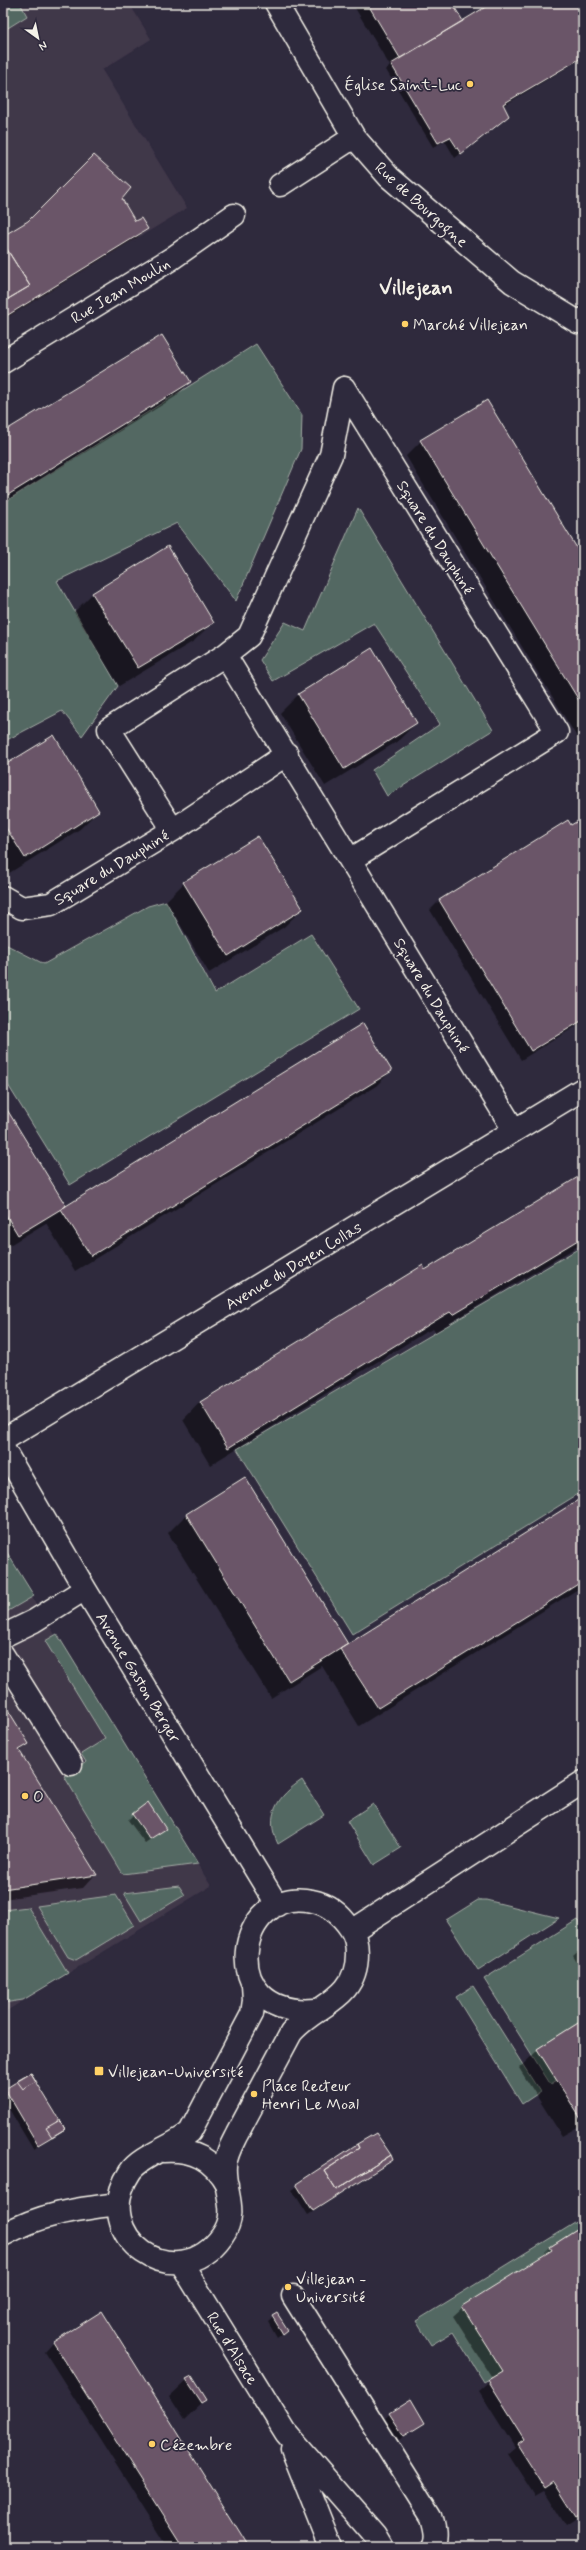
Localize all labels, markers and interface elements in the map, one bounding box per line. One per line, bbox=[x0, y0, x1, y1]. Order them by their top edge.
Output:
north arrow bbox=[18, 18, 58, 58]
text: N bbox=[36, 38, 50, 53]
place label: Église Saint-Luc bbox=[345, 75, 462, 96]
marker: Église Saint-Luc bbox=[465, 79, 475, 89]
street label: Rue de Bourgogne bbox=[369, 158, 472, 253]
street label: Rue Jean Moulin bbox=[67, 253, 174, 329]
district label: Villejean bbox=[379, 275, 453, 302]
place label: Marché Villejean bbox=[413, 315, 528, 336]
marker: Marché Villejean bbox=[400, 319, 410, 329]
street label: Square du Dauphiné bbox=[391, 477, 478, 599]
street label: Square du Dauphiné bbox=[50, 826, 173, 911]
street label: Square du Dauphiné bbox=[388, 934, 473, 1057]
street label: Avenue du Doyen Collas bbox=[222, 1217, 366, 1315]
street label: Avenue Gaston Berger bbox=[90, 1609, 185, 1747]
place label: O bbox=[33, 1787, 44, 1808]
marker: O bbox=[20, 1791, 30, 1801]
place label: Villejean-Université bbox=[108, 2062, 243, 2083]
marker: Villejean-Université bbox=[93, 2065, 105, 2077]
place label: Place Recteur Henri Le Moal bbox=[262, 2076, 359, 2115]
marker: Place Recteur Henri Le Moal bbox=[249, 2089, 259, 2099]
place label: Villejean - Université bbox=[296, 2269, 366, 2308]
marker: Villejean - Université bbox=[283, 2282, 293, 2292]
street label: Rue d'Alsace bbox=[201, 2308, 263, 2390]
place label: Cézembre bbox=[160, 2435, 232, 2456]
marker: Cézembre bbox=[147, 2439, 157, 2449]

